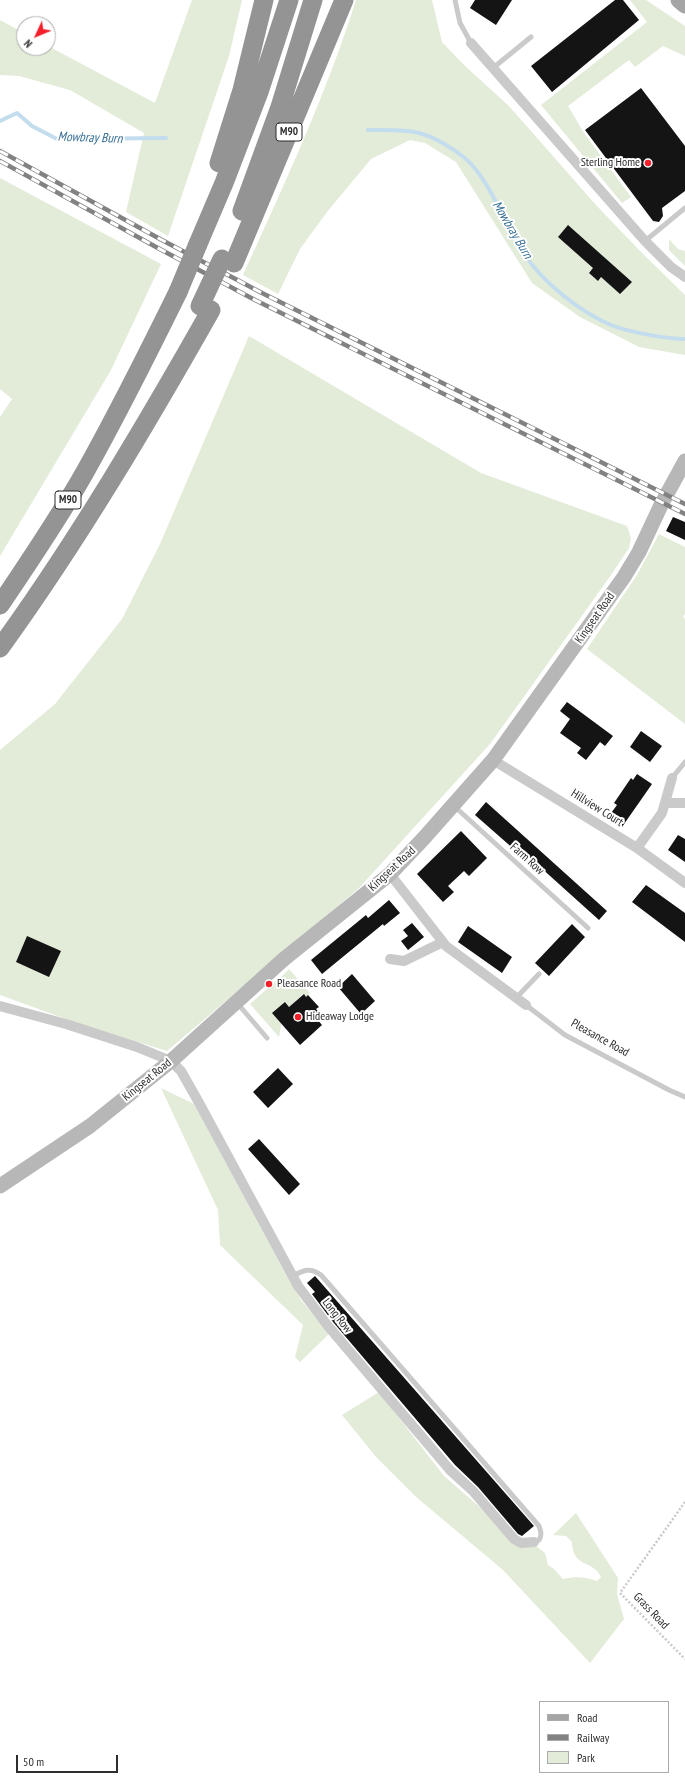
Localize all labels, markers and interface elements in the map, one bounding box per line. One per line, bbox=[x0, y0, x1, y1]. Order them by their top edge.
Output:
north arrow bbox=[16, 16, 56, 56]
text: N bbox=[21, 37, 35, 51]
road number: M90 bbox=[276, 123, 302, 141]
water label: Mowbray Burn bbox=[57, 129, 123, 147]
place label: Sterling Home bbox=[581, 156, 640, 170]
marker: Sterling Home bbox=[643, 158, 653, 168]
water label: Mowbray Burn bbox=[489, 198, 535, 262]
road number: M90 bbox=[55, 491, 81, 509]
street label: Kingseat Road bbox=[572, 590, 618, 646]
street label: Hillview Court bbox=[568, 786, 626, 830]
street label: Farm Row bbox=[507, 840, 547, 878]
street label: Kingseat Road bbox=[365, 844, 419, 894]
place label: Pleasance Road bbox=[277, 977, 341, 991]
marker: Pleasance Road bbox=[264, 979, 274, 989]
place label: Hideaway Lodge bbox=[306, 1010, 374, 1024]
marker: Hideaway Lodge bbox=[293, 1012, 303, 1022]
street label: Pleasance Road bbox=[568, 1016, 632, 1060]
street label: Kingseat Road bbox=[120, 1056, 174, 1104]
street label: Long Row bbox=[319, 1296, 355, 1336]
street label: Grass Road bbox=[630, 1590, 672, 1632]
legend bbox=[539, 1701, 669, 1773]
text: Road bbox=[577, 1710, 597, 1725]
text: Railway bbox=[577, 1730, 609, 1745]
scale bar bbox=[18, 1747, 120, 1773]
text: Park bbox=[577, 1750, 595, 1765]
text: 50 m bbox=[23, 1754, 44, 1769]

